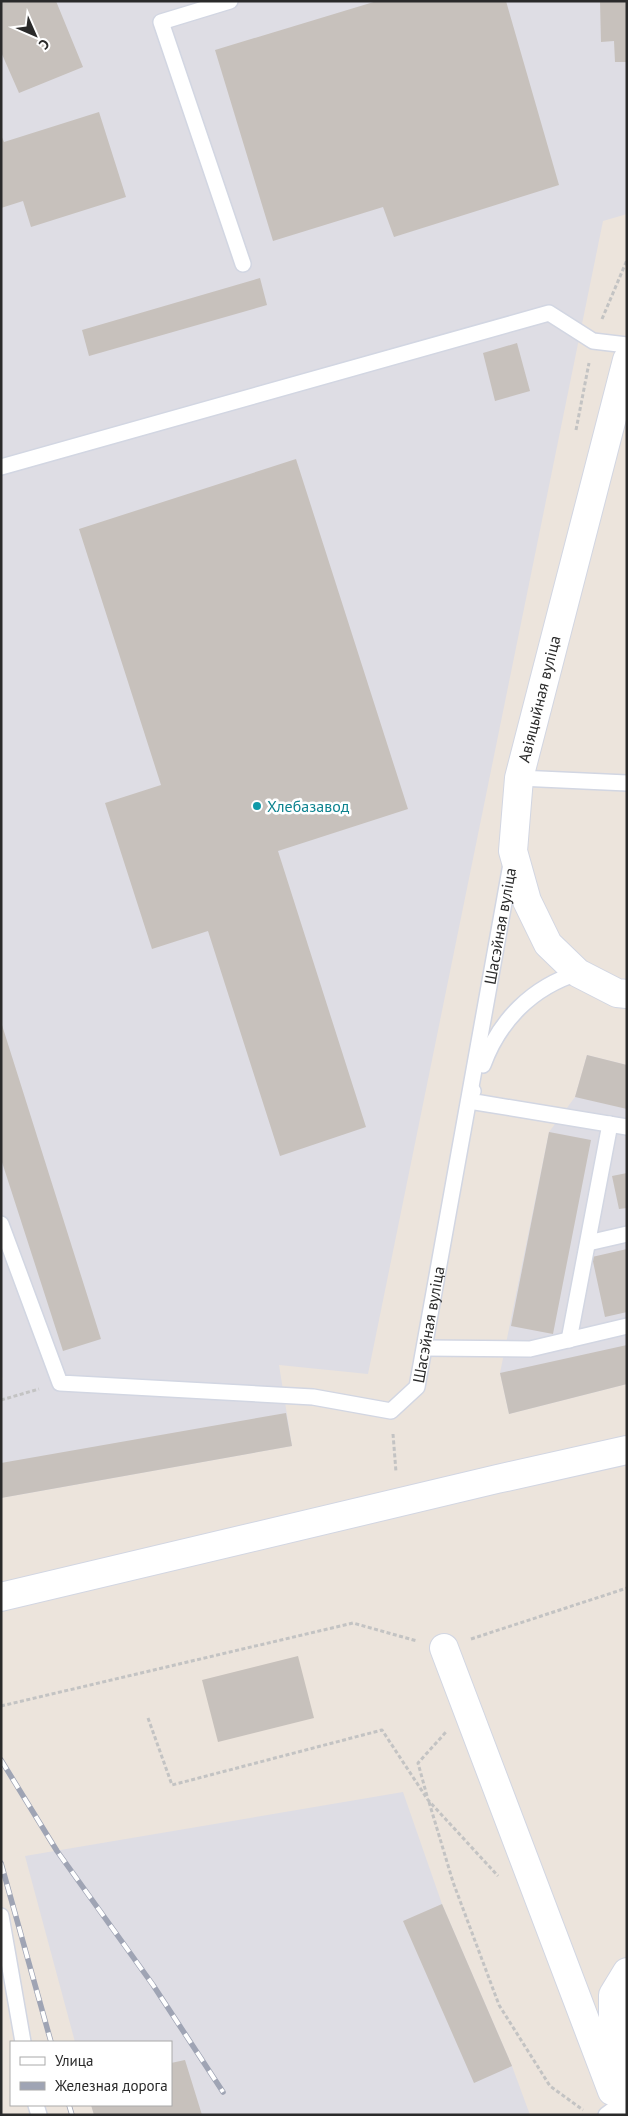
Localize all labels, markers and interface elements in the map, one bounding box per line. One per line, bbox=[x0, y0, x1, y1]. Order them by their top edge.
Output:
north arrow bbox=[10, 10, 60, 60]
text: С bbox=[35, 35, 53, 53]
street label: Авіяцыйная вуліца bbox=[514, 634, 564, 764]
place label: Хлебазавод bbox=[267, 796, 350, 816]
marker: Хлебазавод bbox=[251, 800, 263, 812]
street label: Шасэйная вуліца bbox=[480, 866, 520, 986]
street label: Шасэйная вуліца bbox=[408, 1265, 449, 1385]
legend bbox=[10, 2041, 172, 2106]
text: Улица bbox=[55, 2051, 93, 2070]
text: Железная дорога bbox=[54, 2076, 168, 2095]

